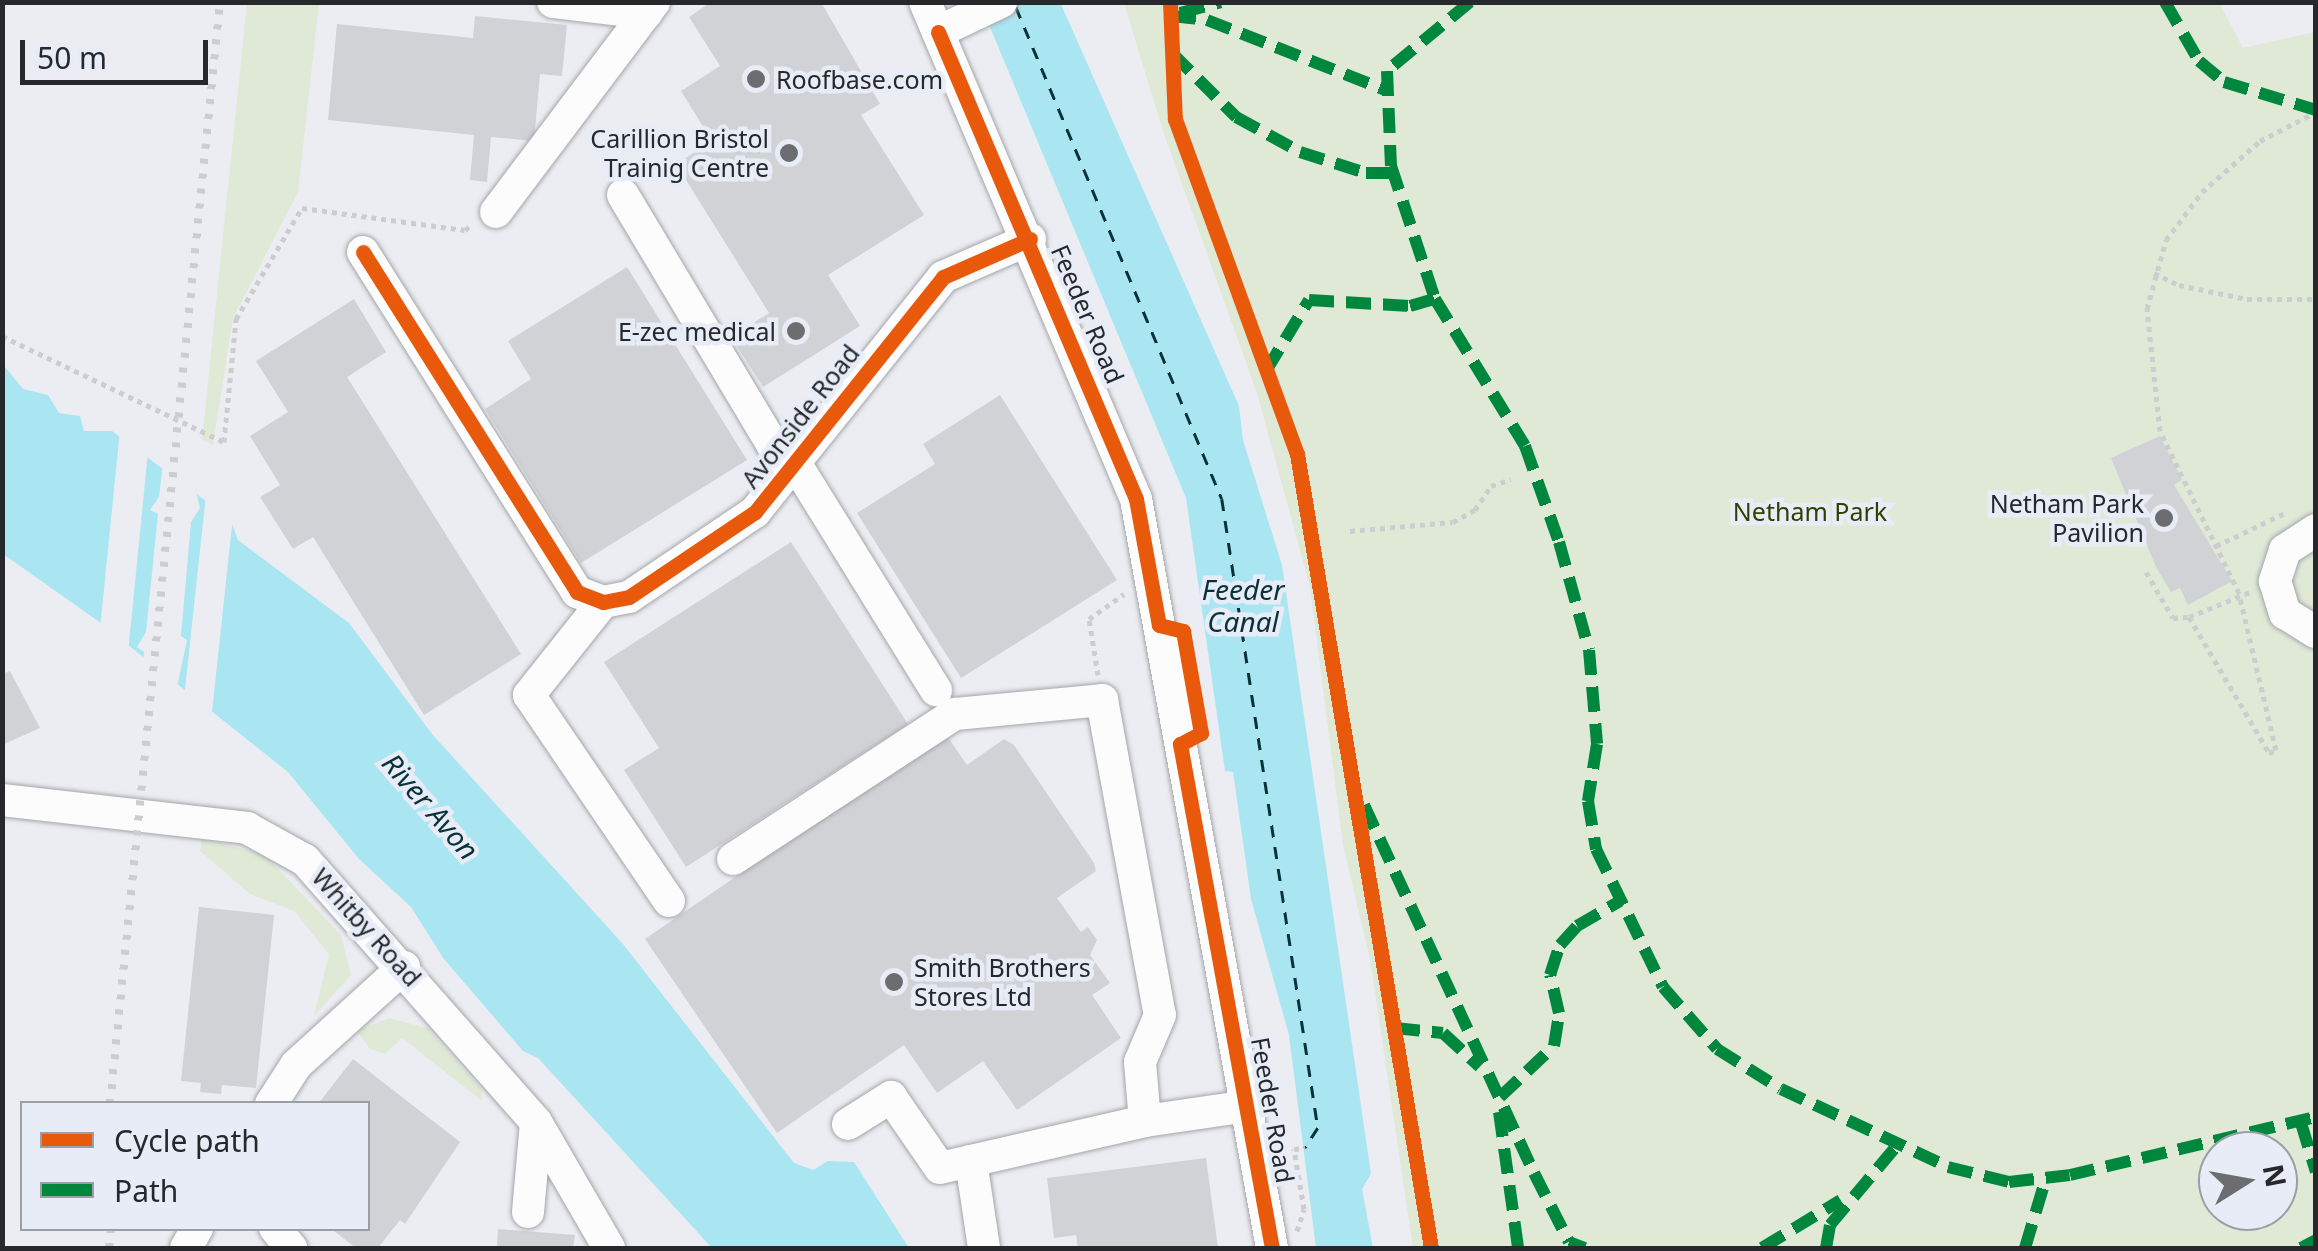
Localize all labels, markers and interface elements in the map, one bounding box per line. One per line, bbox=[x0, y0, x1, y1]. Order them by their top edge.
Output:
scale bar bbox=[25, 20, 212, 82]
text: 50 m bbox=[37, 37, 107, 78]
place label: Roofbase.com bbox=[776, 64, 943, 94]
marker: Roofbase.com bbox=[745, 68, 767, 90]
place label: Carillion Bristol Trainig Centre bbox=[590, 124, 769, 183]
marker: Carillion Bristol Trainig Centre bbox=[778, 142, 800, 164]
street label: Feeder Road bbox=[1045, 240, 1131, 388]
place label: E-zec medical bbox=[618, 316, 776, 346]
marker: E-zec medical bbox=[785, 320, 807, 342]
street label: Avonside Road bbox=[735, 338, 865, 494]
place label: Netham Park Pavilion bbox=[1990, 489, 2144, 548]
park label: Netham Park bbox=[1733, 496, 1887, 526]
marker: Netham Park Pavilion bbox=[2153, 507, 2175, 529]
water label: Feeder Canal bbox=[1202, 572, 1284, 638]
water label: River Avon bbox=[376, 746, 486, 866]
street label: Whitby Road bbox=[306, 862, 428, 992]
place label: Smith Brothers Stores Ltd bbox=[914, 953, 1091, 1012]
marker: Smith Brothers Stores Ltd bbox=[883, 971, 905, 993]
street label: Feeder Road bbox=[1245, 1035, 1301, 1185]
legend bbox=[20, 1101, 370, 1231]
text: Cycle path bbox=[114, 1120, 260, 1161]
north arrow bbox=[2198, 1131, 2298, 1231]
text: N bbox=[2255, 1161, 2296, 1190]
text: Path bbox=[114, 1170, 178, 1211]

